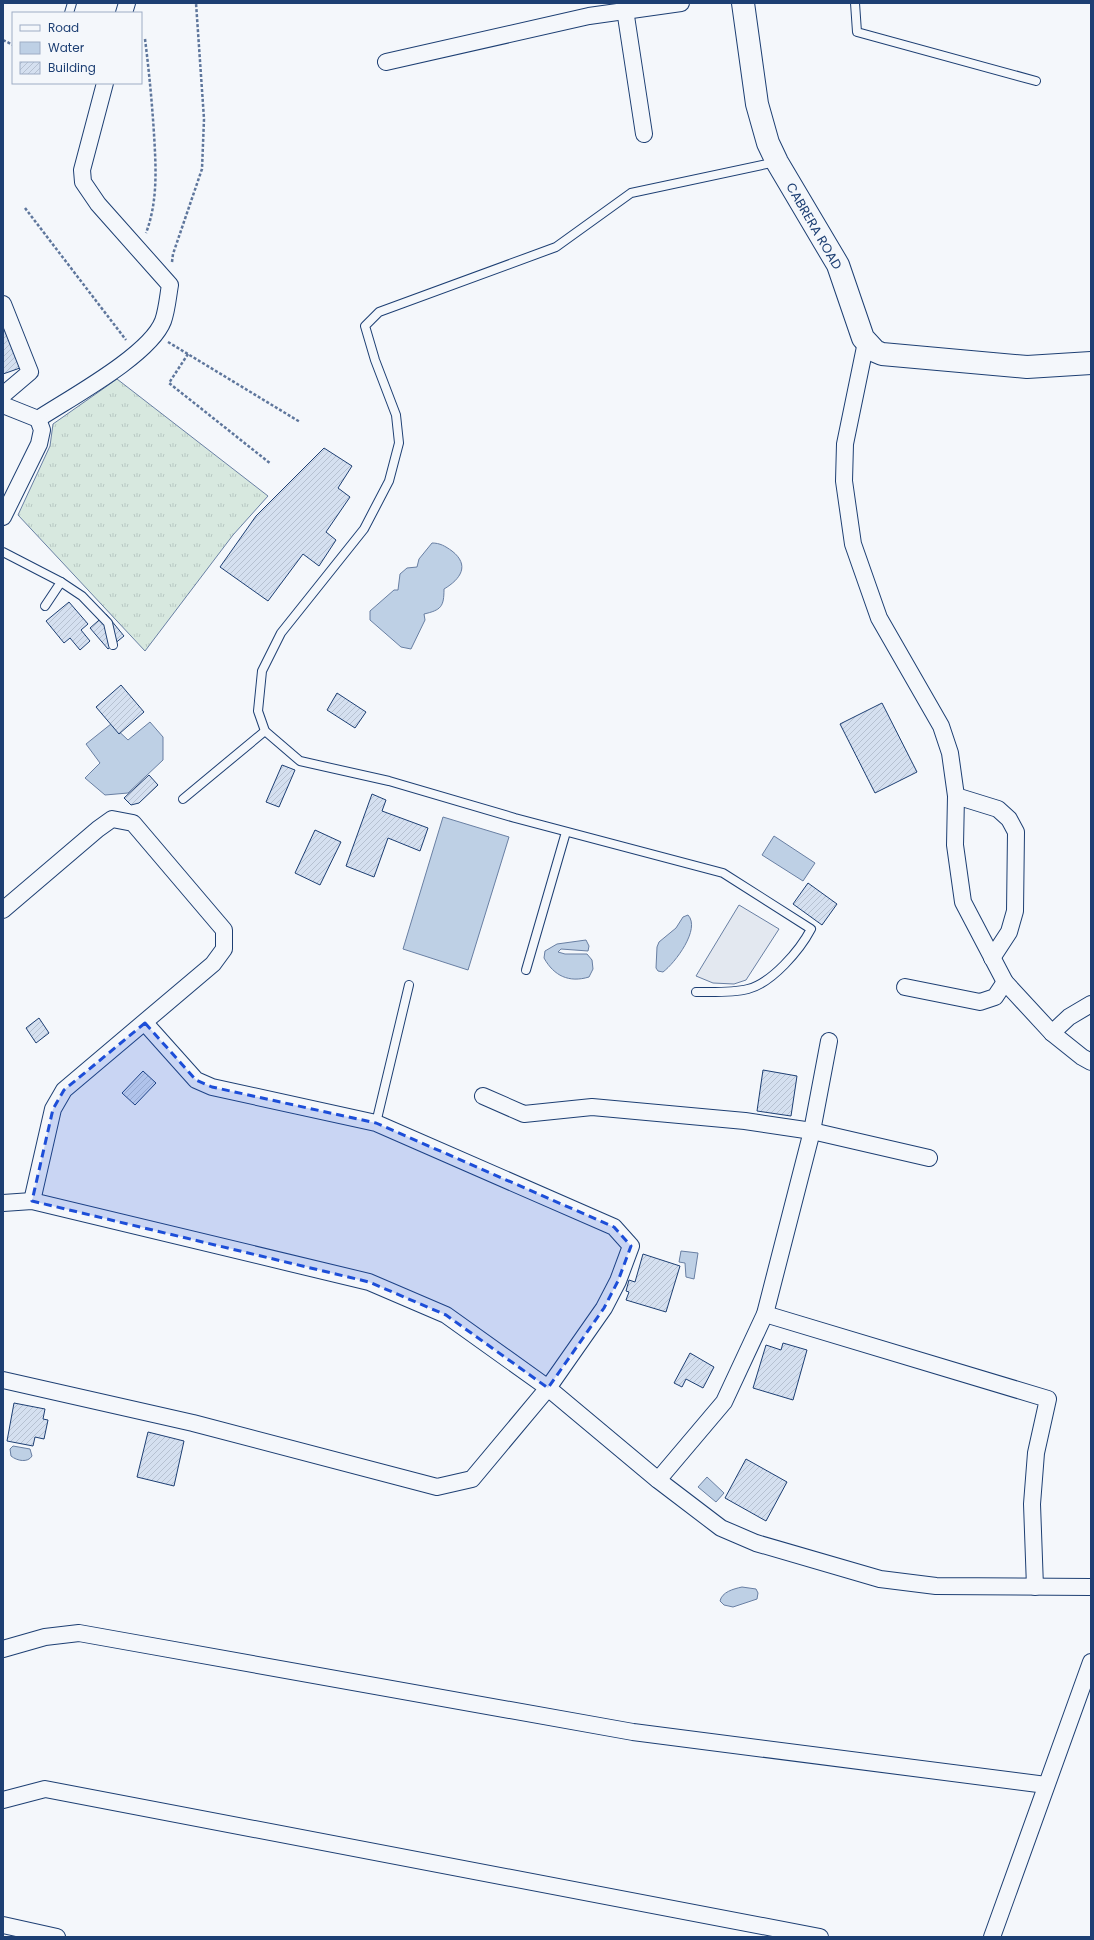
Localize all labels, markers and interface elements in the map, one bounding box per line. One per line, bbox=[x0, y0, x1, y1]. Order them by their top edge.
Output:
legend bbox=[12, 12, 142, 84]
text: Road bbox=[48, 19, 79, 36]
text: Water bbox=[48, 39, 85, 56]
text: Building bbox=[48, 59, 96, 76]
street label: CABRERA ROAD bbox=[781, 179, 847, 273]

